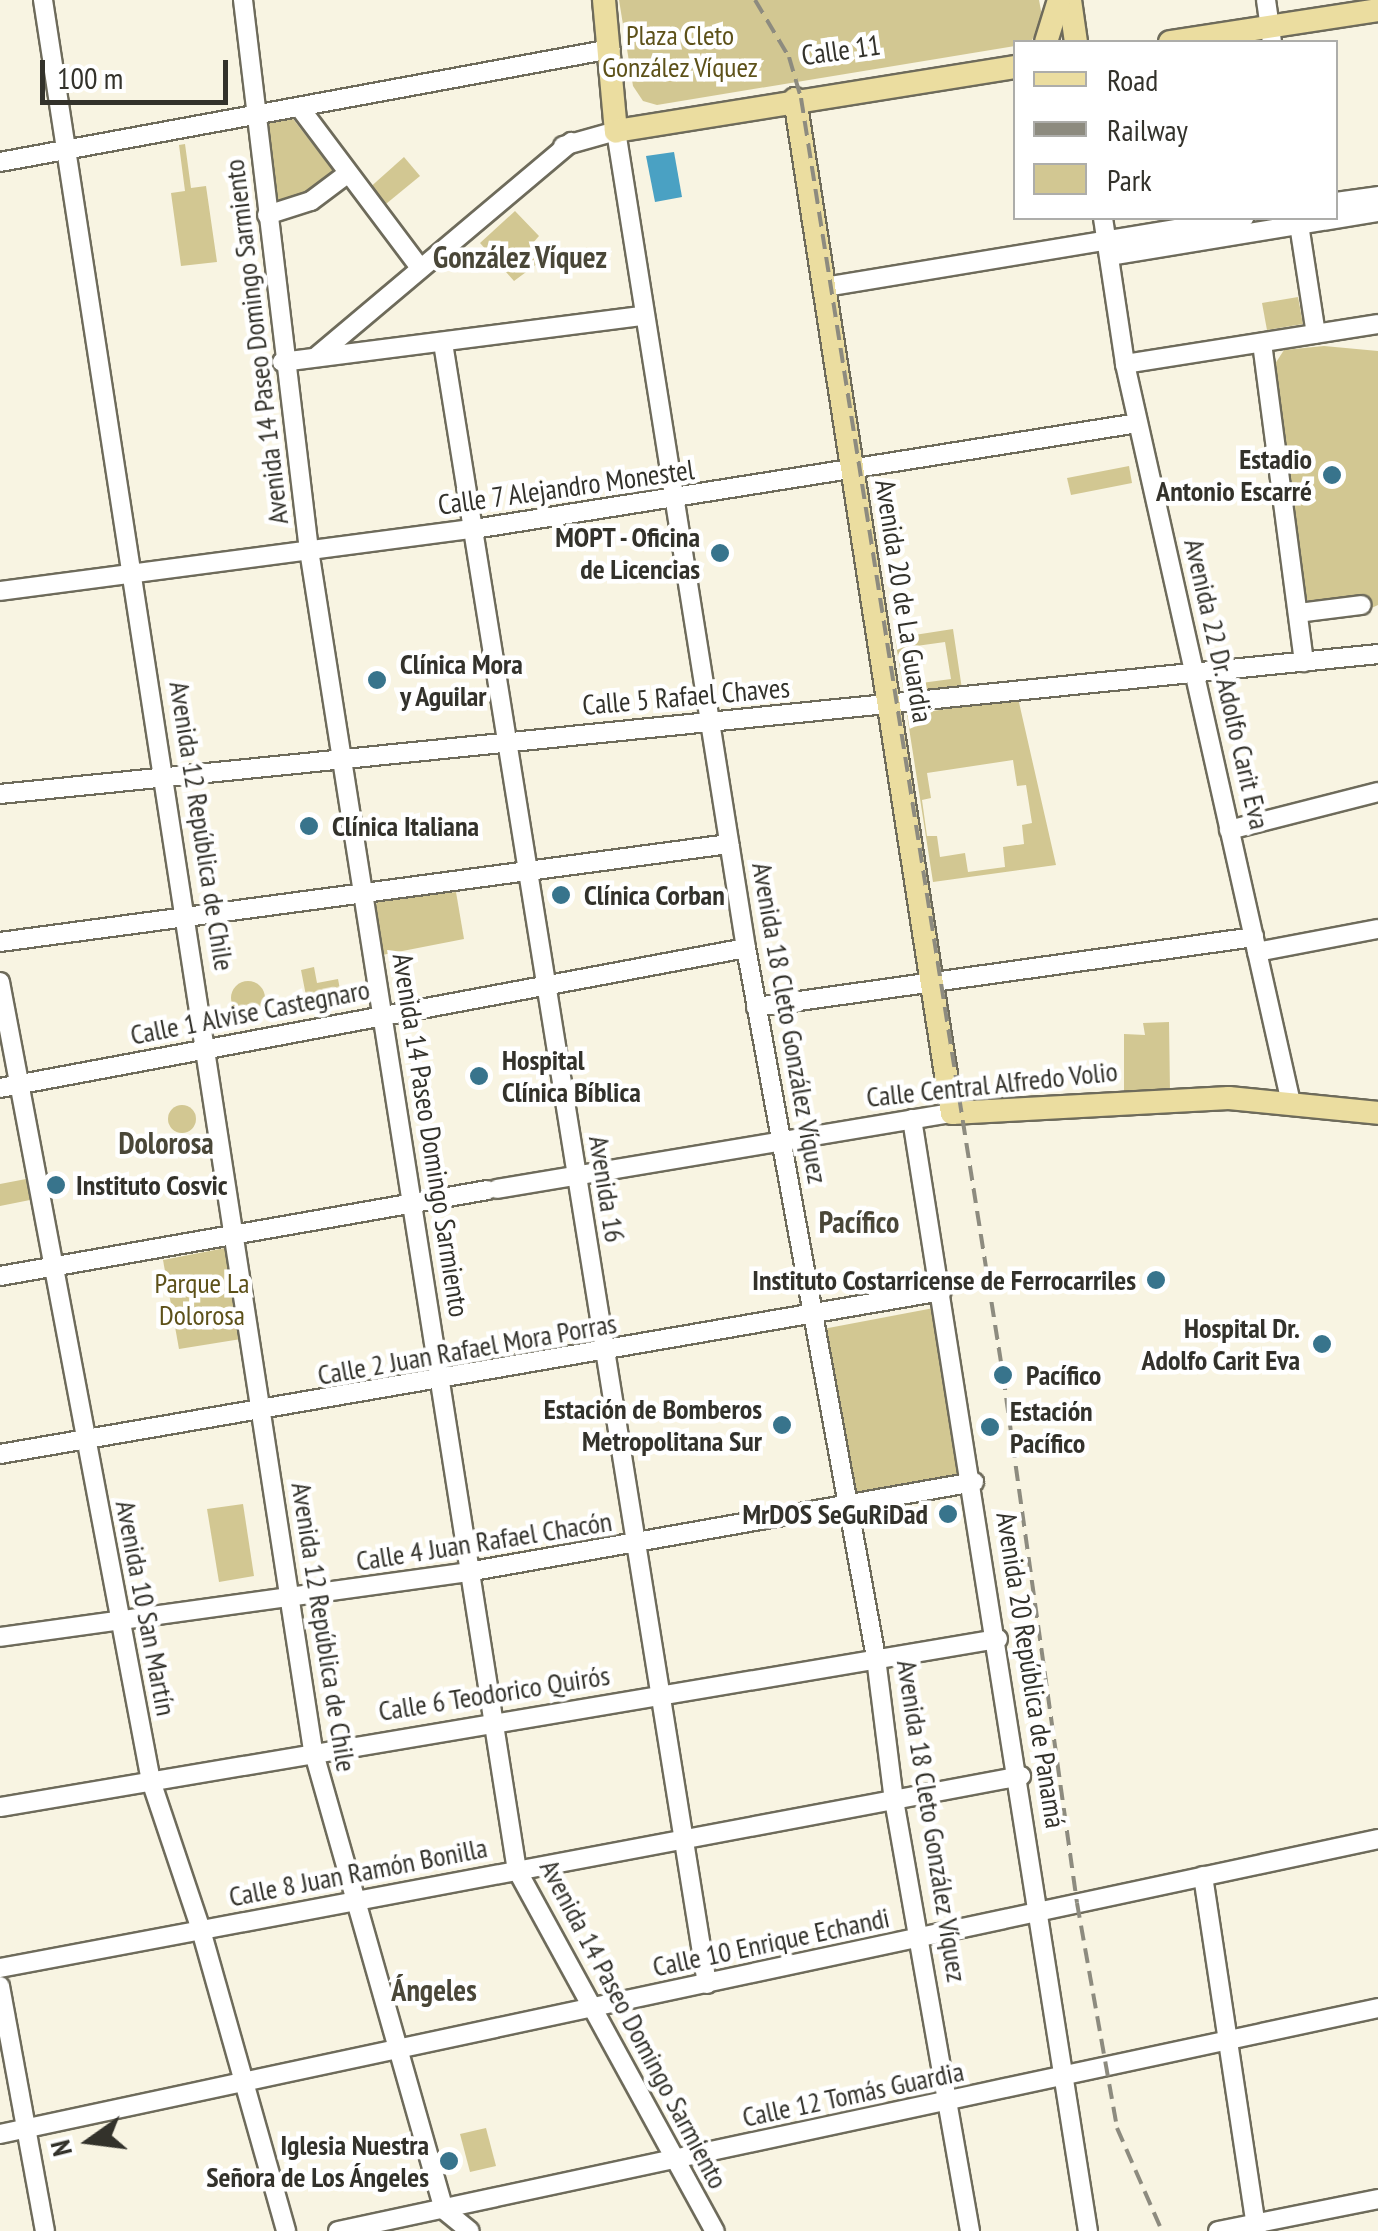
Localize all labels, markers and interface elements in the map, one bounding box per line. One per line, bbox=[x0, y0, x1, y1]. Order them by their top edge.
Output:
park label: Plaza Cleto González Víquez bbox=[601, 18, 759, 84]
street label: Calle 11 bbox=[799, 28, 883, 72]
scale bar bbox=[45, 40, 232, 102]
legend bbox=[1013, 40, 1338, 220]
text: 100 m bbox=[57, 58, 123, 97]
text: Road bbox=[1107, 60, 1158, 99]
text: Railway bbox=[1107, 110, 1188, 149]
street label: Avenida 14 Paseo Domingo Sarmiento bbox=[217, 158, 295, 526]
text: Park bbox=[1107, 160, 1152, 199]
district label: González Víquez bbox=[432, 239, 608, 275]
place label: Estadio Antonio Escarré bbox=[1156, 442, 1312, 508]
street label: Calle 7 Alejandro Monestel bbox=[435, 452, 697, 522]
marker: Estadio Antonio Escarré bbox=[1321, 464, 1343, 486]
street label: Avenida 20 de La Guardia bbox=[868, 477, 940, 725]
place label: MOPT - Oficina de Licencias bbox=[551, 520, 700, 586]
street label: Avenida 22 Dr. Adolfo Carit Eva bbox=[1177, 534, 1277, 834]
marker: MOPT - Oficina de Licencias bbox=[709, 542, 731, 564]
place label: Clínica Mora y Aguilar bbox=[400, 647, 523, 713]
marker: Clínica Mora y Aguilar bbox=[364, 667, 390, 693]
street label: Calle 5 Rafael Chaves bbox=[581, 670, 791, 722]
street label: Avenida 12 República de Chile bbox=[163, 679, 241, 973]
place label: Clínica Italiana bbox=[332, 809, 479, 843]
marker: Clínica Italiana bbox=[296, 813, 322, 839]
street label: Avenida 18 Cleto González Víquez bbox=[745, 859, 835, 1187]
place label: Clínica Corban bbox=[584, 878, 725, 912]
marker: Clínica Corban bbox=[548, 882, 574, 908]
street label: Avenida 14 Paseo Domingo Sarmiento bbox=[386, 951, 476, 1319]
street label: Calle 1 Alvise Castegnaro bbox=[127, 972, 373, 1052]
place label: Hospital Clínica Bíblica bbox=[502, 1043, 641, 1109]
street label: Calle Central Alfredo Volio bbox=[864, 1054, 1120, 1114]
marker: Hospital Clínica Bíblica bbox=[466, 1063, 492, 1089]
district label: Dolorosa bbox=[118, 1125, 214, 1161]
street label: Avenida 16 bbox=[582, 1133, 632, 1245]
place label: Instituto Cosvic bbox=[76, 1168, 228, 1202]
marker: Instituto Cosvic bbox=[45, 1174, 67, 1196]
district label: Pacífico bbox=[819, 1204, 899, 1240]
place label: Instituto Costarricense de Ferrocarriles bbox=[752, 1263, 1136, 1297]
park label: Parque La Dolorosa bbox=[155, 1266, 249, 1332]
marker: Instituto Costarricense de Ferrocarriles bbox=[1145, 1269, 1167, 1291]
street label: Calle 2 Juan Rafael Mora Porras bbox=[315, 1306, 619, 1392]
place label: Hospital Dr. Adolfo Carit Eva bbox=[1141, 1311, 1300, 1377]
marker: Hospital Dr. Adolfo Carit Eva bbox=[1309, 1331, 1335, 1357]
place label: Pacífico bbox=[1026, 1358, 1101, 1392]
marker: Pacífico bbox=[990, 1362, 1016, 1388]
place label: Estación de Bomberos Metropolitana Sur bbox=[544, 1392, 762, 1458]
place label: Estación Pacífico bbox=[1010, 1394, 1093, 1460]
marker: Estación de Bomberos Metropolitana Sur bbox=[771, 1414, 793, 1436]
marker: Estación Pacífico bbox=[979, 1416, 1001, 1438]
street label: Avenida 12 República de Chile bbox=[285, 1480, 363, 1774]
place label: MrDOS SeGuRiDad bbox=[743, 1497, 928, 1531]
street label: Avenida 10 San Martín bbox=[109, 1498, 183, 1718]
marker: MrDOS SeGuRiDad bbox=[937, 1503, 959, 1525]
street label: Calle 4 Juan Rafael Chacón bbox=[354, 1504, 614, 1578]
street label: Avenida 20 República de Panamá bbox=[989, 1510, 1073, 1830]
street label: Avenida 18 Cleto González Víquez bbox=[890, 1657, 974, 1985]
street label: Calle 6 Teodorico Quirós bbox=[376, 1658, 612, 1728]
street label: Calle 8 Juan Ramón Bonilla bbox=[226, 1830, 490, 1914]
street label: Avenida 14 Paseo Domingo Sarmiento bbox=[533, 1854, 735, 2194]
street label: Calle 10 Enrique Echandi bbox=[650, 1900, 892, 1984]
district label: Ángeles bbox=[391, 1972, 477, 2008]
street label: Calle 12 Tomás Guardia bbox=[739, 2054, 967, 2134]
north arrow bbox=[40, 2091, 140, 2191]
place label: Iglesia Nuestra Señora de Los Ángeles bbox=[205, 2128, 429, 2194]
text: N bbox=[41, 2137, 80, 2160]
marker: Iglesia Nuestra Señora de Los Ángeles bbox=[438, 2150, 460, 2172]

